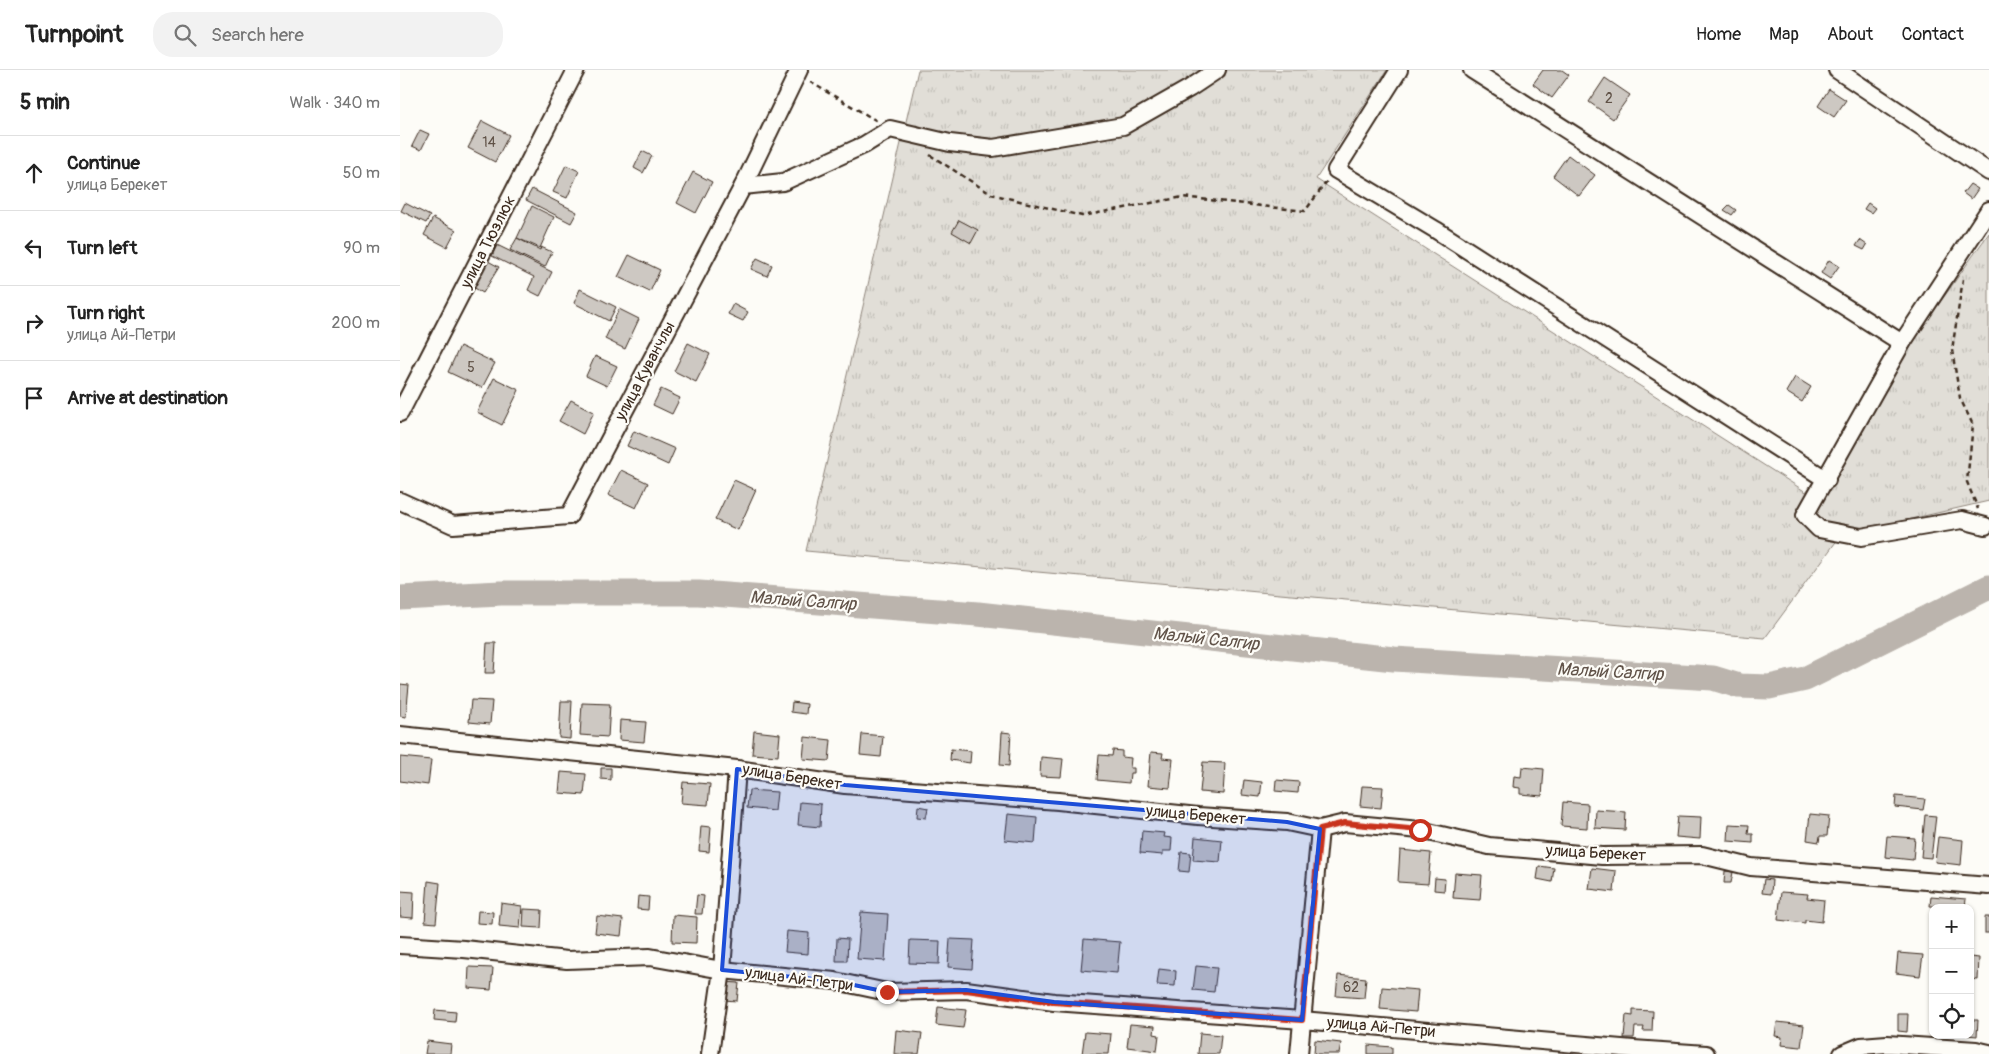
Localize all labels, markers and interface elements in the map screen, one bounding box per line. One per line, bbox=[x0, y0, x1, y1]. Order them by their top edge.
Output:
search box bbox=[153, 12, 503, 57]
text: Turnpoint bbox=[25, 20, 123, 49]
icon: search bbox=[171, 21, 199, 49]
text: Search here bbox=[211, 23, 304, 47]
text: Home bbox=[1696, 23, 1741, 46]
text: Map bbox=[1769, 23, 1799, 46]
text: About bbox=[1827, 23, 1873, 46]
text: Contact bbox=[1901, 23, 1964, 46]
text: 5 min bbox=[20, 89, 70, 116]
house number: 2 bbox=[1605, 90, 1613, 107]
text: Walk · 340 m bbox=[289, 93, 380, 113]
house number: 14 bbox=[482, 134, 496, 151]
text: Continue bbox=[67, 151, 140, 175]
icon: ahead bbox=[20, 159, 48, 187]
text: 50 m bbox=[343, 163, 380, 183]
text: улица Берекет bbox=[67, 175, 167, 195]
street label: улица Тюзлюк bbox=[456, 192, 520, 293]
icon: left bbox=[20, 234, 48, 262]
text: Turn left bbox=[67, 236, 137, 260]
text: 90 m bbox=[343, 238, 380, 258]
text: Turn right bbox=[67, 301, 145, 325]
icon: right bbox=[20, 309, 48, 337]
text: 200 m bbox=[332, 313, 380, 333]
street label: улица Куванчлы bbox=[610, 318, 680, 425]
text: улица Ай-Петри bbox=[67, 325, 175, 345]
house number: 5 bbox=[467, 359, 475, 376]
icon: arrive bbox=[20, 384, 48, 412]
text: Arrive at destination bbox=[67, 386, 228, 410]
water label: Малый Салгир bbox=[749, 586, 858, 616]
water label: Малый Салгир bbox=[1152, 622, 1262, 656]
water label: Малый Салгир bbox=[1556, 658, 1665, 686]
street label: улица Берекет bbox=[740, 759, 843, 795]
street label: улица Берекет bbox=[1144, 801, 1247, 829]
route start bbox=[1409, 819, 1432, 842]
street label: улица Берекет bbox=[1544, 840, 1647, 866]
map controls bbox=[1929, 904, 1974, 1039]
button: + bbox=[1929, 904, 1974, 949]
button: − bbox=[1929, 949, 1974, 994]
street label: улица Ай-Петри bbox=[743, 962, 854, 996]
house number: 62 bbox=[1343, 979, 1359, 996]
route end bbox=[876, 981, 899, 1004]
button: locate bbox=[1929, 994, 1974, 1039]
street label: улица Ай-Петри bbox=[1325, 1012, 1436, 1042]

